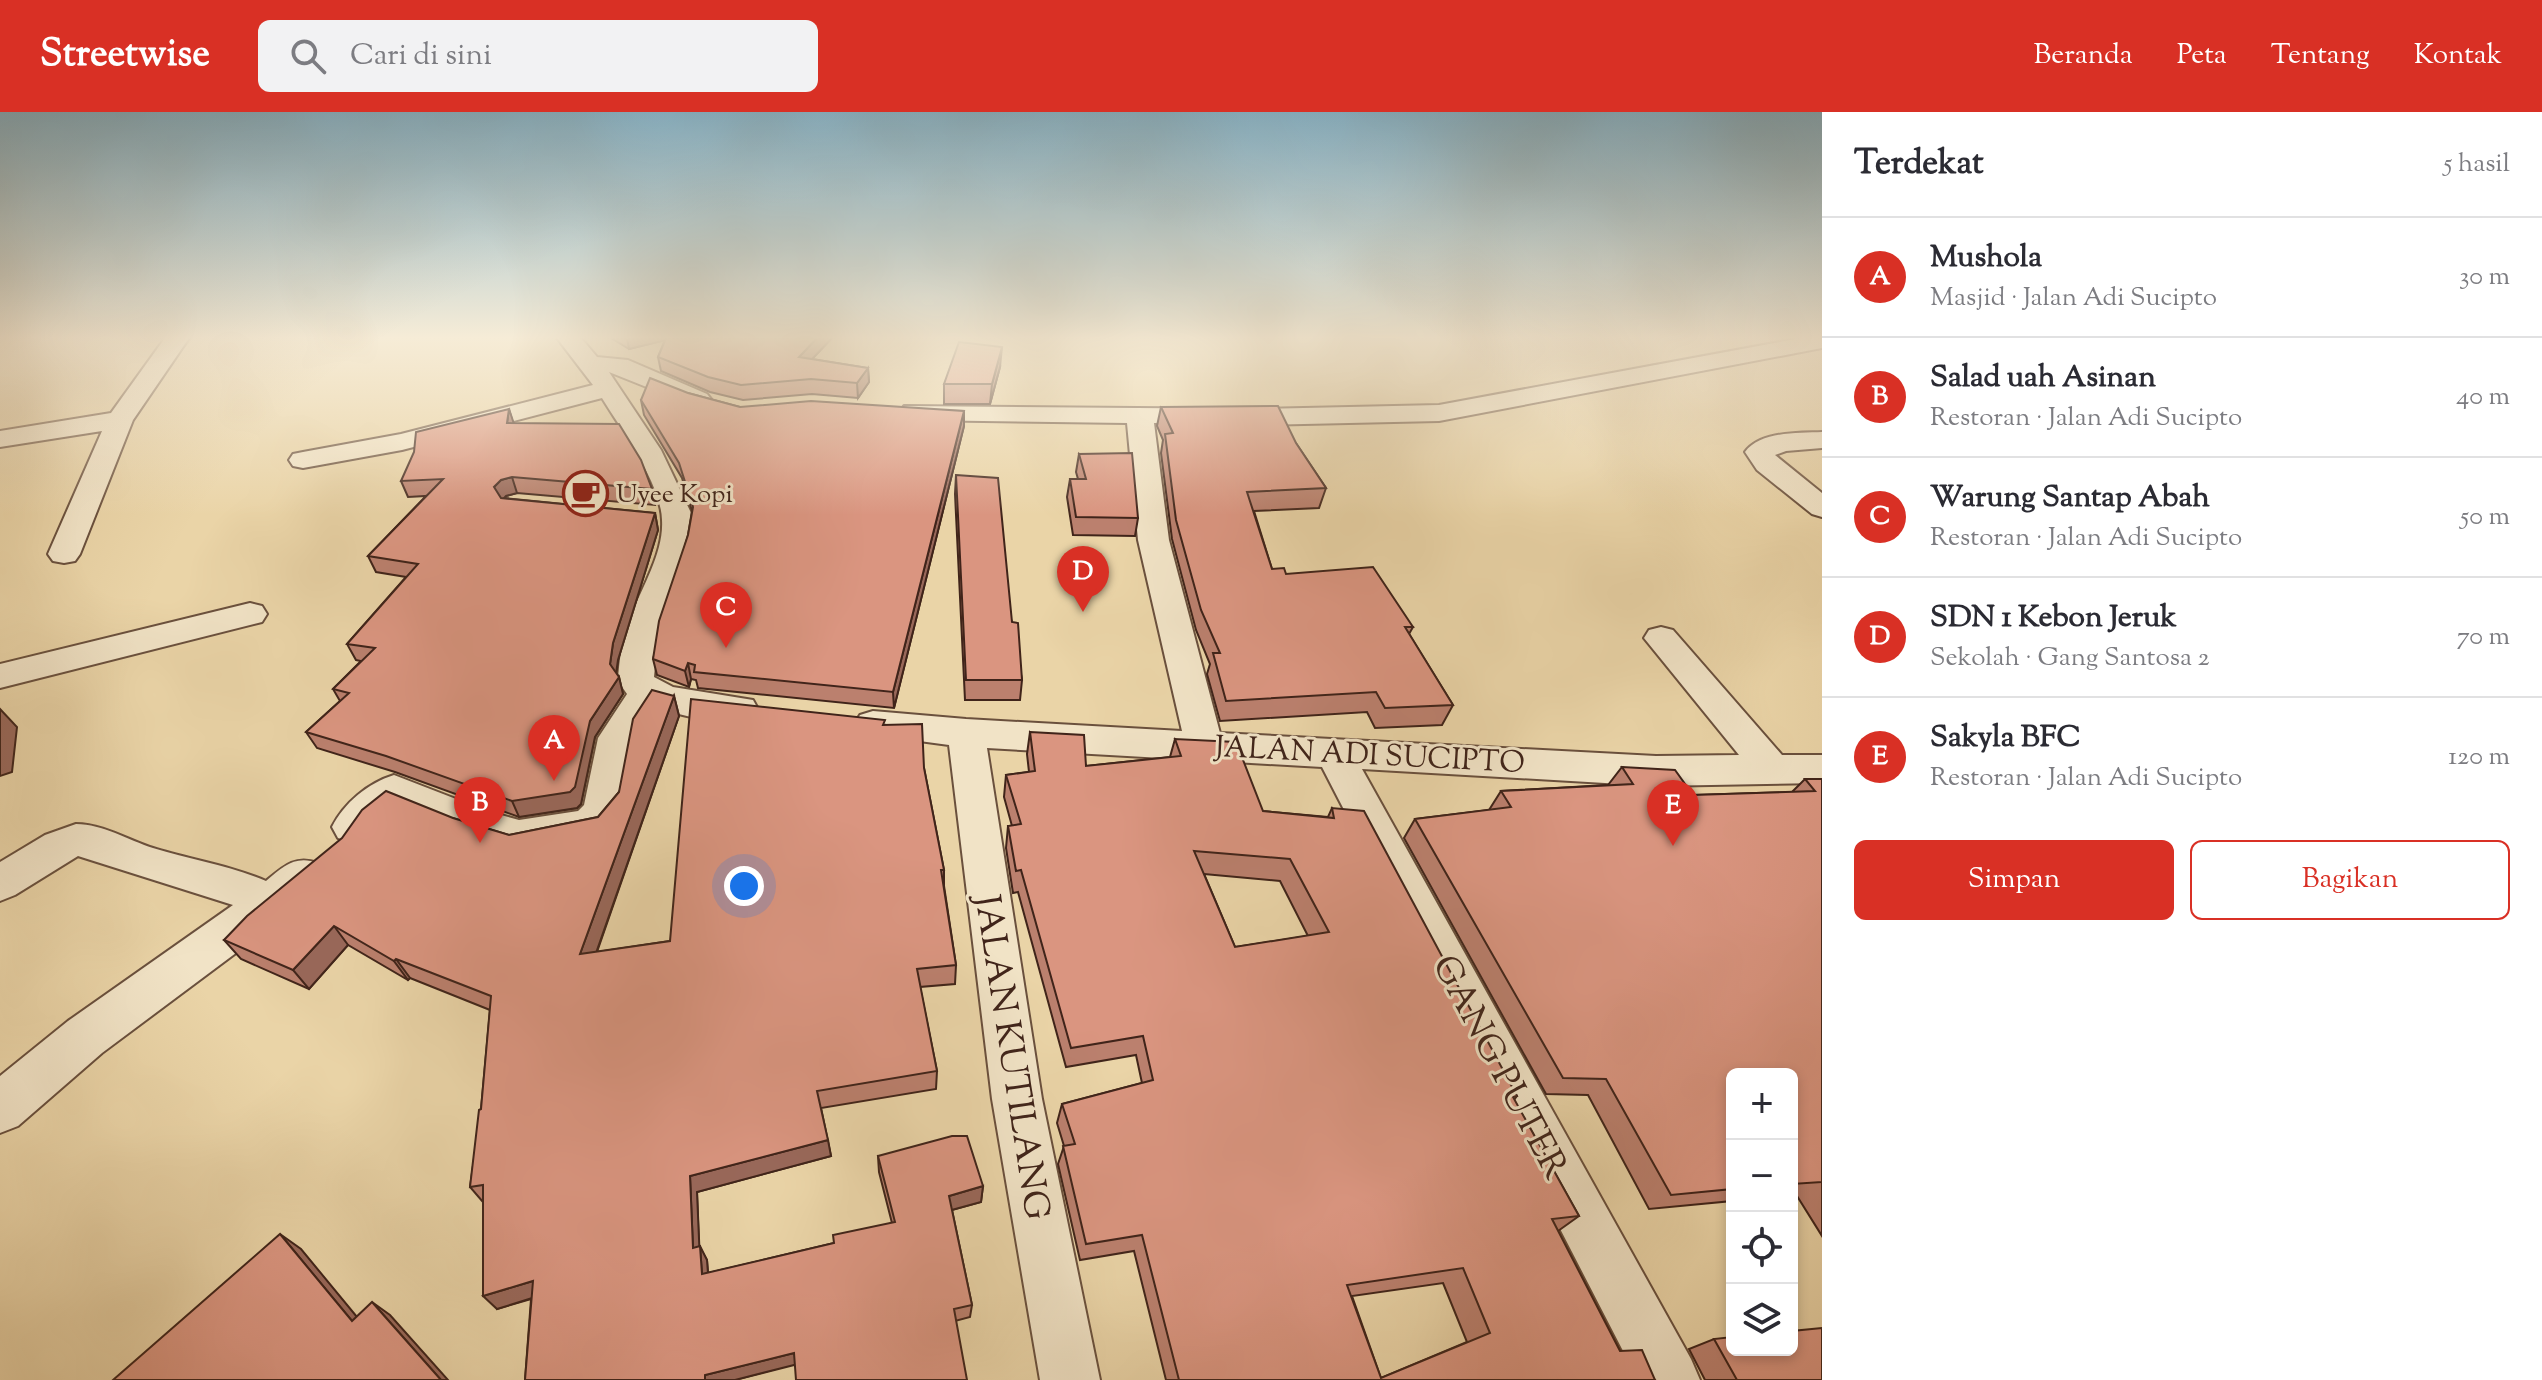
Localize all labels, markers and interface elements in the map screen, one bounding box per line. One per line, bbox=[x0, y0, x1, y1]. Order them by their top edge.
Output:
search box bbox=[258, 20, 818, 92]
text: Streetwise bbox=[40, 29, 210, 83]
icon: search bbox=[286, 34, 330, 78]
text: Cari di sini bbox=[350, 35, 492, 78]
text: Beranda bbox=[2034, 36, 2133, 76]
text: Peta bbox=[2177, 36, 2227, 76]
text: Tentang bbox=[2271, 36, 2370, 76]
text: Kontak bbox=[2414, 36, 2502, 76]
text: Terdekat bbox=[1854, 140, 1984, 189]
text: 5 hasil bbox=[2443, 146, 2510, 183]
text: Mushola bbox=[1930, 237, 2042, 280]
text: A bbox=[1869, 259, 1891, 296]
text: 30 m bbox=[2459, 259, 2510, 296]
text: Masjid · Jalan Adi Sucipto bbox=[1930, 280, 2217, 317]
text: Salad uah Asinan bbox=[1930, 357, 2156, 400]
text: B bbox=[1872, 379, 1888, 416]
text: 40 m bbox=[2456, 379, 2510, 416]
text: Restoran · Jalan Adi Sucipto bbox=[1930, 400, 2242, 437]
cafe icon: Uyee Kopi bbox=[561, 469, 609, 517]
place label: Uyee Kopi bbox=[616, 477, 733, 514]
text: Warung Santap Abah bbox=[1930, 477, 2210, 520]
text: C bbox=[1870, 499, 1890, 536]
text: 50 m bbox=[2460, 499, 2510, 536]
text: Restoran · Jalan Adi Sucipto bbox=[1930, 520, 2242, 557]
pin: D bbox=[1057, 546, 1109, 612]
pin: C bbox=[700, 582, 752, 648]
text: SDN 1 Kebon Jeruk bbox=[1930, 597, 2177, 640]
text: D bbox=[1870, 619, 1890, 656]
text: 70 m bbox=[2457, 619, 2510, 656]
text: Sekolah · Gang Santosa 2 bbox=[1930, 640, 2210, 677]
pin: A bbox=[528, 715, 580, 781]
text: Sakyla BFC bbox=[1930, 717, 2081, 760]
street label: JALAN ADI SUCIPTO bbox=[1212, 727, 1526, 786]
text: E bbox=[1872, 739, 1888, 776]
text: 120 m bbox=[2448, 739, 2510, 776]
text: Restoran · Jalan Adi Sucipto bbox=[1930, 760, 2242, 797]
pin: B bbox=[454, 777, 506, 843]
pin: E bbox=[1647, 780, 1699, 846]
button: Simpan bbox=[1854, 840, 2174, 920]
button: Bagikan bbox=[2190, 840, 2510, 920]
your location bbox=[724, 866, 764, 906]
street label: JALAN KUTILANG bbox=[958, 890, 1061, 1224]
street label: GANG PUTER bbox=[1418, 947, 1579, 1189]
map controls bbox=[1726, 1068, 1798, 1356]
button: + bbox=[1726, 1068, 1798, 1140]
button: − bbox=[1726, 1140, 1798, 1212]
button: locate bbox=[1726, 1212, 1798, 1284]
button: layers bbox=[1726, 1284, 1798, 1356]

